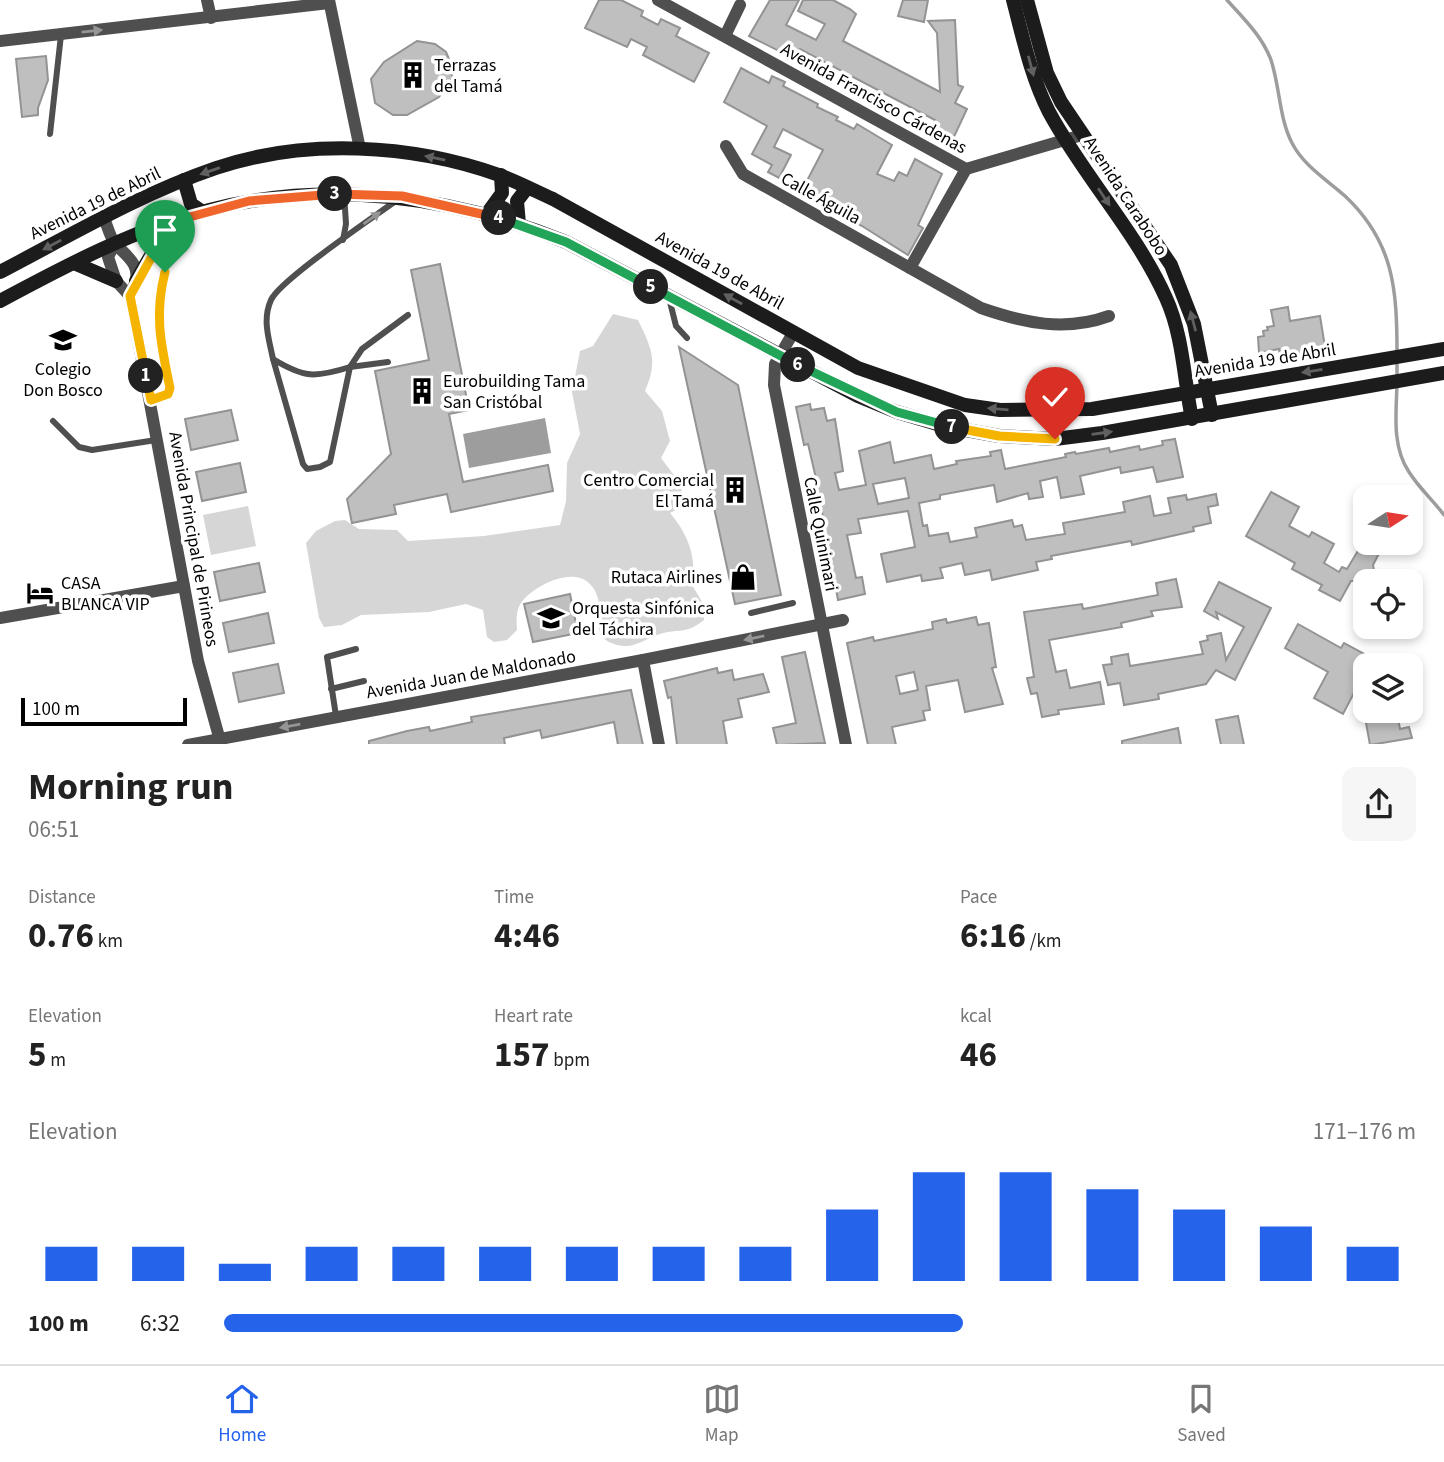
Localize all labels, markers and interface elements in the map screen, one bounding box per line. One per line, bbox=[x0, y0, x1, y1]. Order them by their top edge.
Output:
one-way arrow bbox=[81, 26, 103, 37]
street label: Avenida Francisco Cárdenas bbox=[776, 37, 971, 160]
place label: Terrazas del Tamá bbox=[434, 53, 503, 99]
one-way arrow bbox=[1026, 55, 1037, 77]
building icon: Terrazas del Tamá bbox=[398, 60, 428, 90]
street label: Avenida Carabobo bbox=[1078, 132, 1174, 261]
one-way arrow bbox=[424, 152, 446, 163]
street label: Avenida 19 de Abril bbox=[26, 161, 165, 246]
one-way arrow bbox=[200, 166, 221, 177]
street label: Calle Águila bbox=[776, 166, 865, 231]
pin: 3 bbox=[318, 176, 352, 212]
text: 3 bbox=[329, 180, 340, 207]
one-way arrow bbox=[1097, 188, 1111, 206]
pin bbox=[135, 200, 195, 272]
pin: 4 bbox=[482, 200, 516, 235]
text: 4 bbox=[493, 204, 504, 231]
icon: arrive bbox=[146, 211, 184, 249]
one-way arrow bbox=[363, 211, 382, 225]
street label: Avenida 19 de Abril bbox=[651, 225, 788, 316]
one-way arrow bbox=[42, 239, 62, 251]
pin: 5 bbox=[634, 270, 668, 304]
text: 5 bbox=[645, 273, 656, 300]
one-way arrow bbox=[723, 293, 743, 305]
one-way arrow bbox=[1187, 310, 1198, 332]
school or university icon: Colegio Don Bosco bbox=[48, 325, 78, 355]
street label: Avenida 19 de Abril bbox=[1193, 337, 1338, 384]
pin: 6 bbox=[780, 348, 816, 382]
text: 6 bbox=[792, 351, 803, 378]
place label: Colegio Don Bosco bbox=[23, 357, 103, 403]
pin: 1 bbox=[128, 358, 164, 394]
text: 1 bbox=[140, 362, 151, 389]
one-way arrow bbox=[1301, 366, 1323, 377]
pin bbox=[1025, 367, 1085, 439]
place label: Eurobuilding Tama San Cristóbal bbox=[443, 369, 585, 415]
building icon: Eurobuilding Tama San Cristóbal bbox=[407, 376, 437, 406]
icon: check bbox=[1036, 378, 1074, 416]
one-way arrow bbox=[986, 403, 1008, 414]
pin: 7 bbox=[934, 410, 970, 444]
text: 7 bbox=[946, 413, 957, 440]
one-way arrow bbox=[1091, 427, 1113, 438]
street label: Avenida Principal de Pirineos bbox=[162, 430, 225, 649]
place label: Centro Comercial El Tamá bbox=[583, 468, 714, 514]
building icon: Centro Comercial El Tamá bbox=[720, 475, 750, 505]
street label: Calle Quinimari bbox=[797, 475, 844, 593]
north arrow bbox=[1353, 485, 1423, 555]
map controls bbox=[1353, 485, 1423, 723]
shop icon: Rutaca Airlines bbox=[728, 562, 758, 592]
place label: Rutaca Airlines bbox=[611, 565, 722, 590]
button: locate bbox=[1353, 569, 1423, 639]
place label: CASA BLANCA VIP bbox=[61, 571, 150, 617]
hotel icon: CASA BLANCA VIP bbox=[25, 578, 55, 608]
place label: Orquesta Sinfónica del Táchira bbox=[572, 596, 714, 642]
school or university icon: Orquesta Sinfónica del Táchira bbox=[536, 603, 566, 633]
one-way arrow bbox=[743, 632, 765, 643]
street label: Avenida Juan de Maldonado bbox=[364, 644, 578, 705]
button: layers bbox=[1353, 653, 1423, 723]
scale bar bbox=[21, 696, 187, 727]
text: 100 m bbox=[32, 696, 80, 723]
one-way arrow bbox=[279, 721, 301, 732]
text: Morning run bbox=[28, 760, 233, 814]
button: share bbox=[1342, 767, 1416, 841]
text: 06:51 bbox=[28, 813, 79, 846]
text: Distance bbox=[28, 884, 96, 911]
text: Time bbox=[494, 884, 534, 911]
text: Pace bbox=[960, 884, 997, 911]
text: 0.76 bbox=[28, 911, 94, 961]
text: 4:46 bbox=[494, 911, 560, 961]
text: 6:16 bbox=[960, 911, 1026, 961]
text: km bbox=[94, 928, 123, 955]
text: /km bbox=[1026, 928, 1062, 955]
text: Elevation bbox=[28, 1003, 102, 1030]
text: Heart rate bbox=[494, 1003, 573, 1030]
text: kcal bbox=[960, 1003, 992, 1030]
text: 5 bbox=[28, 1030, 46, 1080]
text: 157 bbox=[494, 1030, 549, 1080]
text: 46 bbox=[960, 1030, 997, 1080]
text: m bbox=[46, 1047, 66, 1074]
text: bpm bbox=[549, 1047, 590, 1074]
text: Elevation bbox=[28, 1115, 118, 1148]
text: 171–176 m bbox=[1313, 1115, 1416, 1148]
text: 100 m bbox=[28, 1307, 89, 1340]
text: 6:32 bbox=[140, 1307, 180, 1340]
tab: Home bbox=[218, 1380, 266, 1449]
tab: Map bbox=[703, 1380, 741, 1449]
tab: Saved bbox=[1177, 1380, 1226, 1449]

